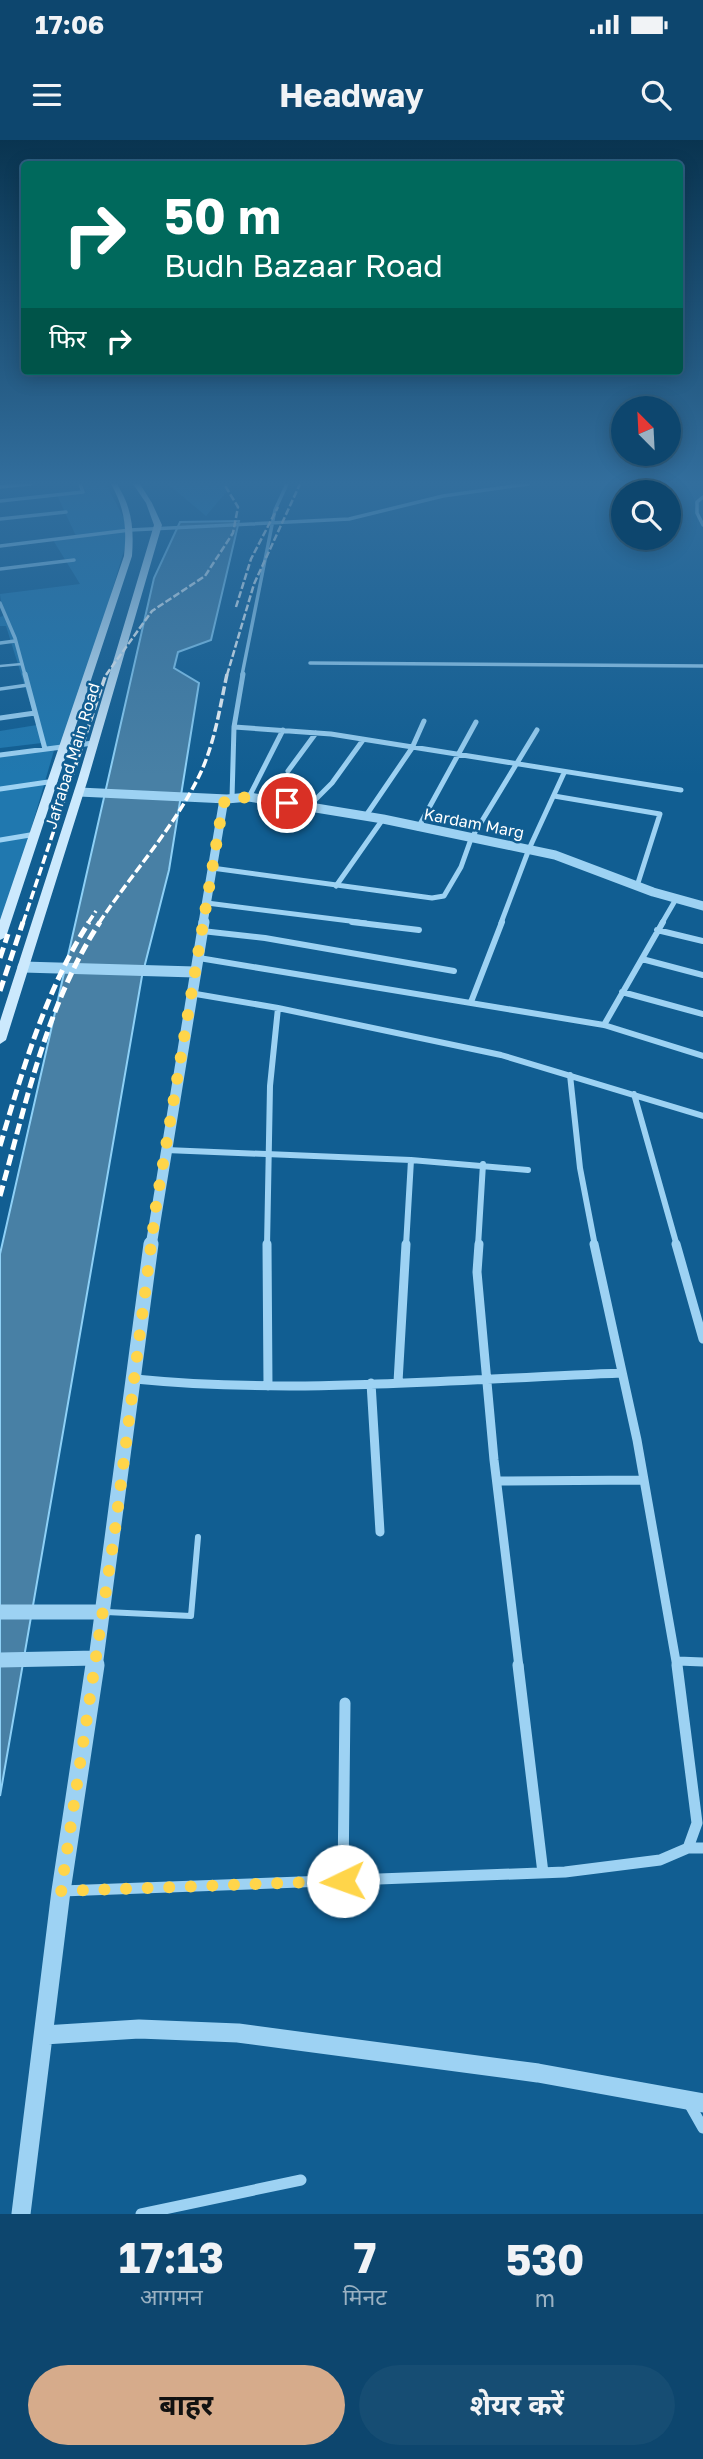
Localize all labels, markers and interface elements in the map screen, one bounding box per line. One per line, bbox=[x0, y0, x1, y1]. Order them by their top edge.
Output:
text: 17:06 bbox=[35, 9, 104, 40]
icon: menu bbox=[28, 76, 66, 114]
text: Headway bbox=[279, 76, 424, 114]
icon: search bbox=[637, 76, 675, 114]
text: 50 m bbox=[164, 186, 281, 245]
icon: right bbox=[49, 189, 140, 280]
text: Budh Bazaar Road bbox=[164, 246, 443, 284]
icon: right bbox=[100, 322, 138, 360]
text: फिर bbox=[49, 323, 86, 354]
north arrow bbox=[611, 396, 681, 466]
map controls bbox=[611, 396, 681, 550]
button: search bbox=[611, 480, 681, 550]
street label: Jafrabad Main Road bbox=[40, 681, 104, 831]
pin bbox=[257, 773, 317, 833]
icon: arrive bbox=[268, 784, 306, 822]
street label: Kardam Marg bbox=[422, 803, 526, 843]
position arrow bbox=[306, 1844, 380, 1918]
text: 17:13 bbox=[119, 2232, 224, 2282]
text: 7 bbox=[353, 2232, 376, 2282]
text: 530 bbox=[506, 2234, 584, 2284]
text: आगमन bbox=[140, 2282, 203, 2310]
text: मिनट bbox=[343, 2282, 387, 2310]
text: m bbox=[535, 2284, 555, 2312]
button: बाहर bbox=[28, 2365, 345, 2445]
button: शेयर करें bbox=[359, 2365, 675, 2445]

